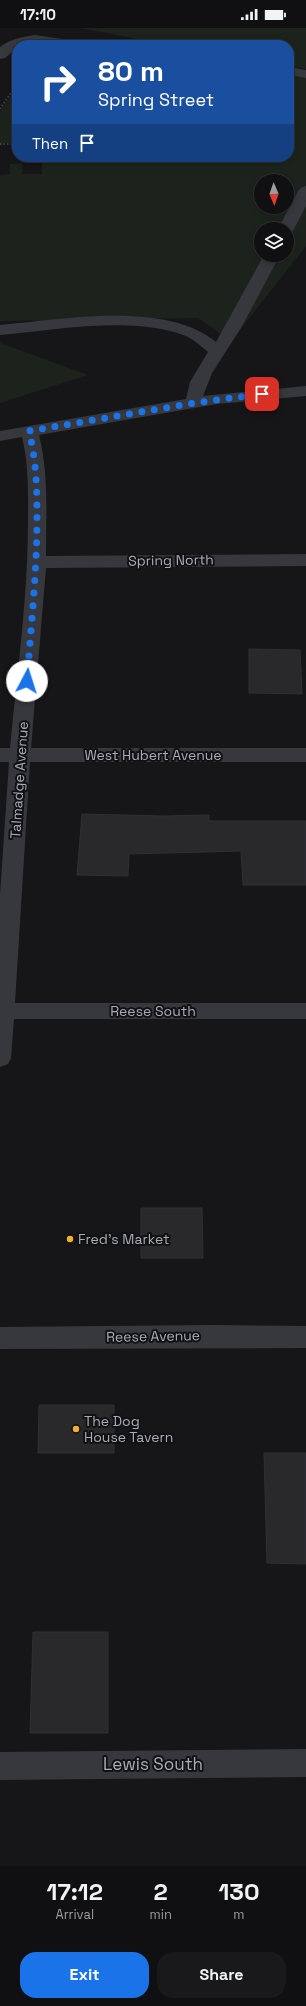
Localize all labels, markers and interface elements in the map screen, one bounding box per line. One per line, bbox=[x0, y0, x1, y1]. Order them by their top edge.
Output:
text: 17:10 bbox=[20, 5, 56, 24]
text: 80 m bbox=[98, 53, 164, 89]
icon: right bbox=[32, 56, 84, 108]
text: Spring Street bbox=[98, 88, 214, 111]
icon: arrive bbox=[76, 132, 98, 154]
text: Then bbox=[32, 134, 68, 153]
north arrow bbox=[254, 174, 294, 214]
map controls bbox=[254, 174, 294, 262]
button: layers bbox=[254, 222, 294, 262]
pin bbox=[245, 377, 279, 411]
icon: arrive bbox=[251, 383, 273, 405]
street label: Spring North bbox=[128, 550, 214, 570]
position arrow bbox=[6, 660, 48, 702]
street label: Talmadge Avenue bbox=[6, 721, 32, 839]
street label: West Hubert Avenue bbox=[84, 746, 222, 764]
street label: Reese South bbox=[110, 1002, 196, 1020]
place label: Fred's Market bbox=[78, 1230, 169, 1248]
marker: Fred's Market bbox=[65, 1234, 75, 1244]
street label: Reese Avenue bbox=[106, 1326, 200, 1346]
place label: The Dog House Tavern bbox=[84, 1412, 173, 1446]
marker: The Dog House Tavern bbox=[71, 1424, 81, 1434]
street label: Lewis South bbox=[103, 1753, 203, 1775]
text: 17:12 bbox=[47, 1876, 103, 1907]
text: 2 bbox=[154, 1876, 168, 1907]
text: 130 bbox=[218, 1876, 259, 1907]
text: Arrival bbox=[55, 1906, 94, 1923]
text: min bbox=[150, 1906, 172, 1923]
text: m bbox=[233, 1906, 245, 1923]
button: Exit bbox=[20, 1952, 149, 1998]
button: Share bbox=[157, 1952, 286, 1998]

